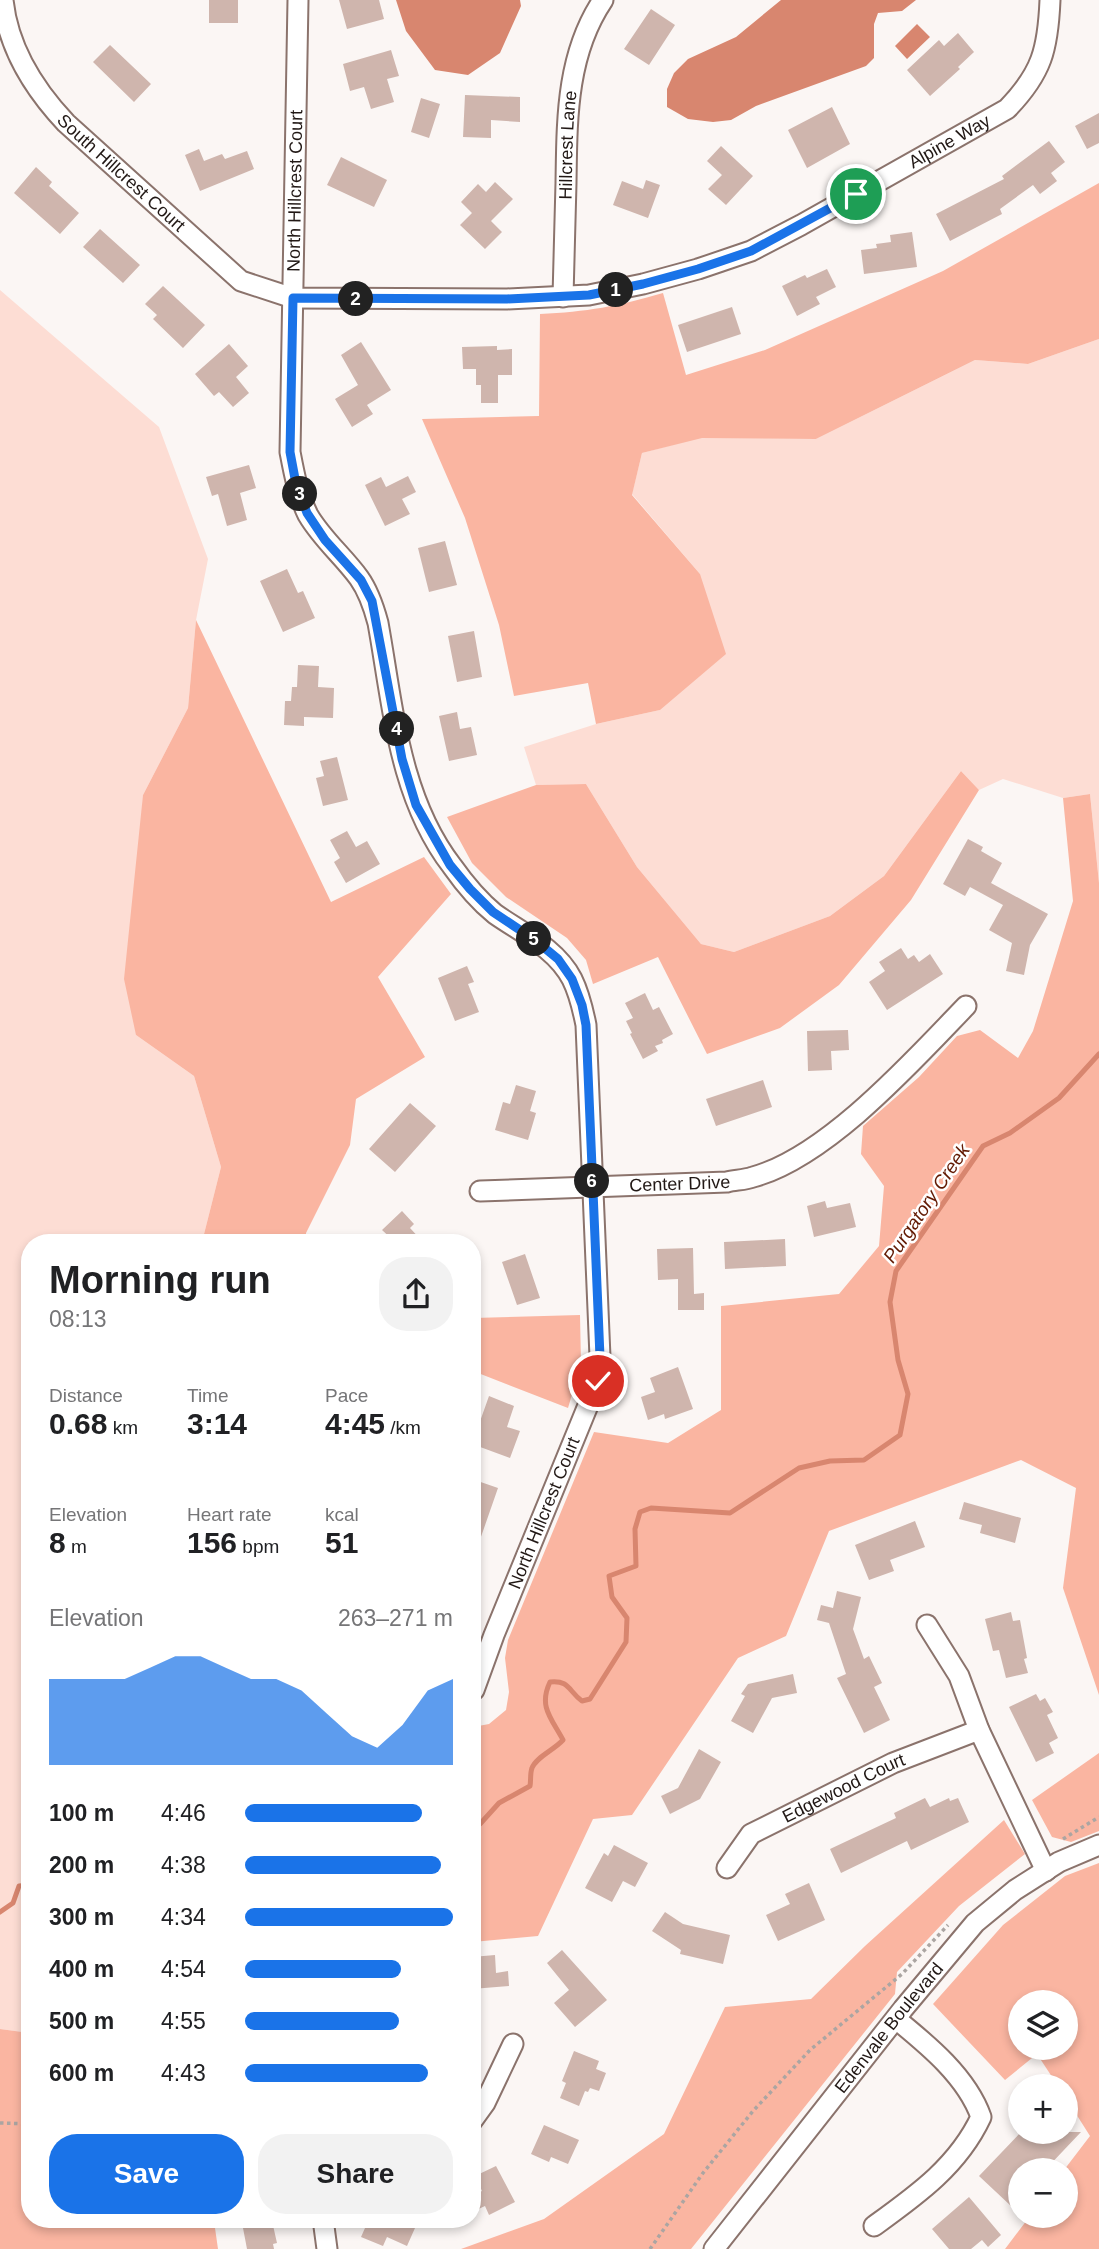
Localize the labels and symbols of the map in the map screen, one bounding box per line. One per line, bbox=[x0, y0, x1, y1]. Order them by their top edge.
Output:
street label: Hillcrest Lane bbox=[556, 89, 581, 200]
street label: South Hillcrest Court bbox=[53, 110, 189, 236]
street label: North Hillcrest Court bbox=[284, 110, 306, 272]
street label: Alpine Way bbox=[905, 111, 994, 172]
pin bbox=[826, 164, 886, 224]
pin: 1 bbox=[598, 272, 634, 308]
pin: 2 bbox=[338, 282, 374, 316]
pin: 3 bbox=[282, 476, 318, 512]
pin: 4 bbox=[380, 712, 414, 746]
pin: 5 bbox=[516, 922, 552, 956]
water label: Purgatory Creek bbox=[879, 1139, 975, 1266]
pin: 6 bbox=[574, 1164, 610, 1198]
street label: Center Drive bbox=[629, 1172, 731, 1196]
pin bbox=[568, 1351, 628, 1411]
street label: North Hillcrest Court bbox=[504, 1434, 584, 1592]
street label: Edgewood Court bbox=[779, 1749, 908, 1827]
street label: Edenvale Boulevard bbox=[831, 1959, 947, 2097]

